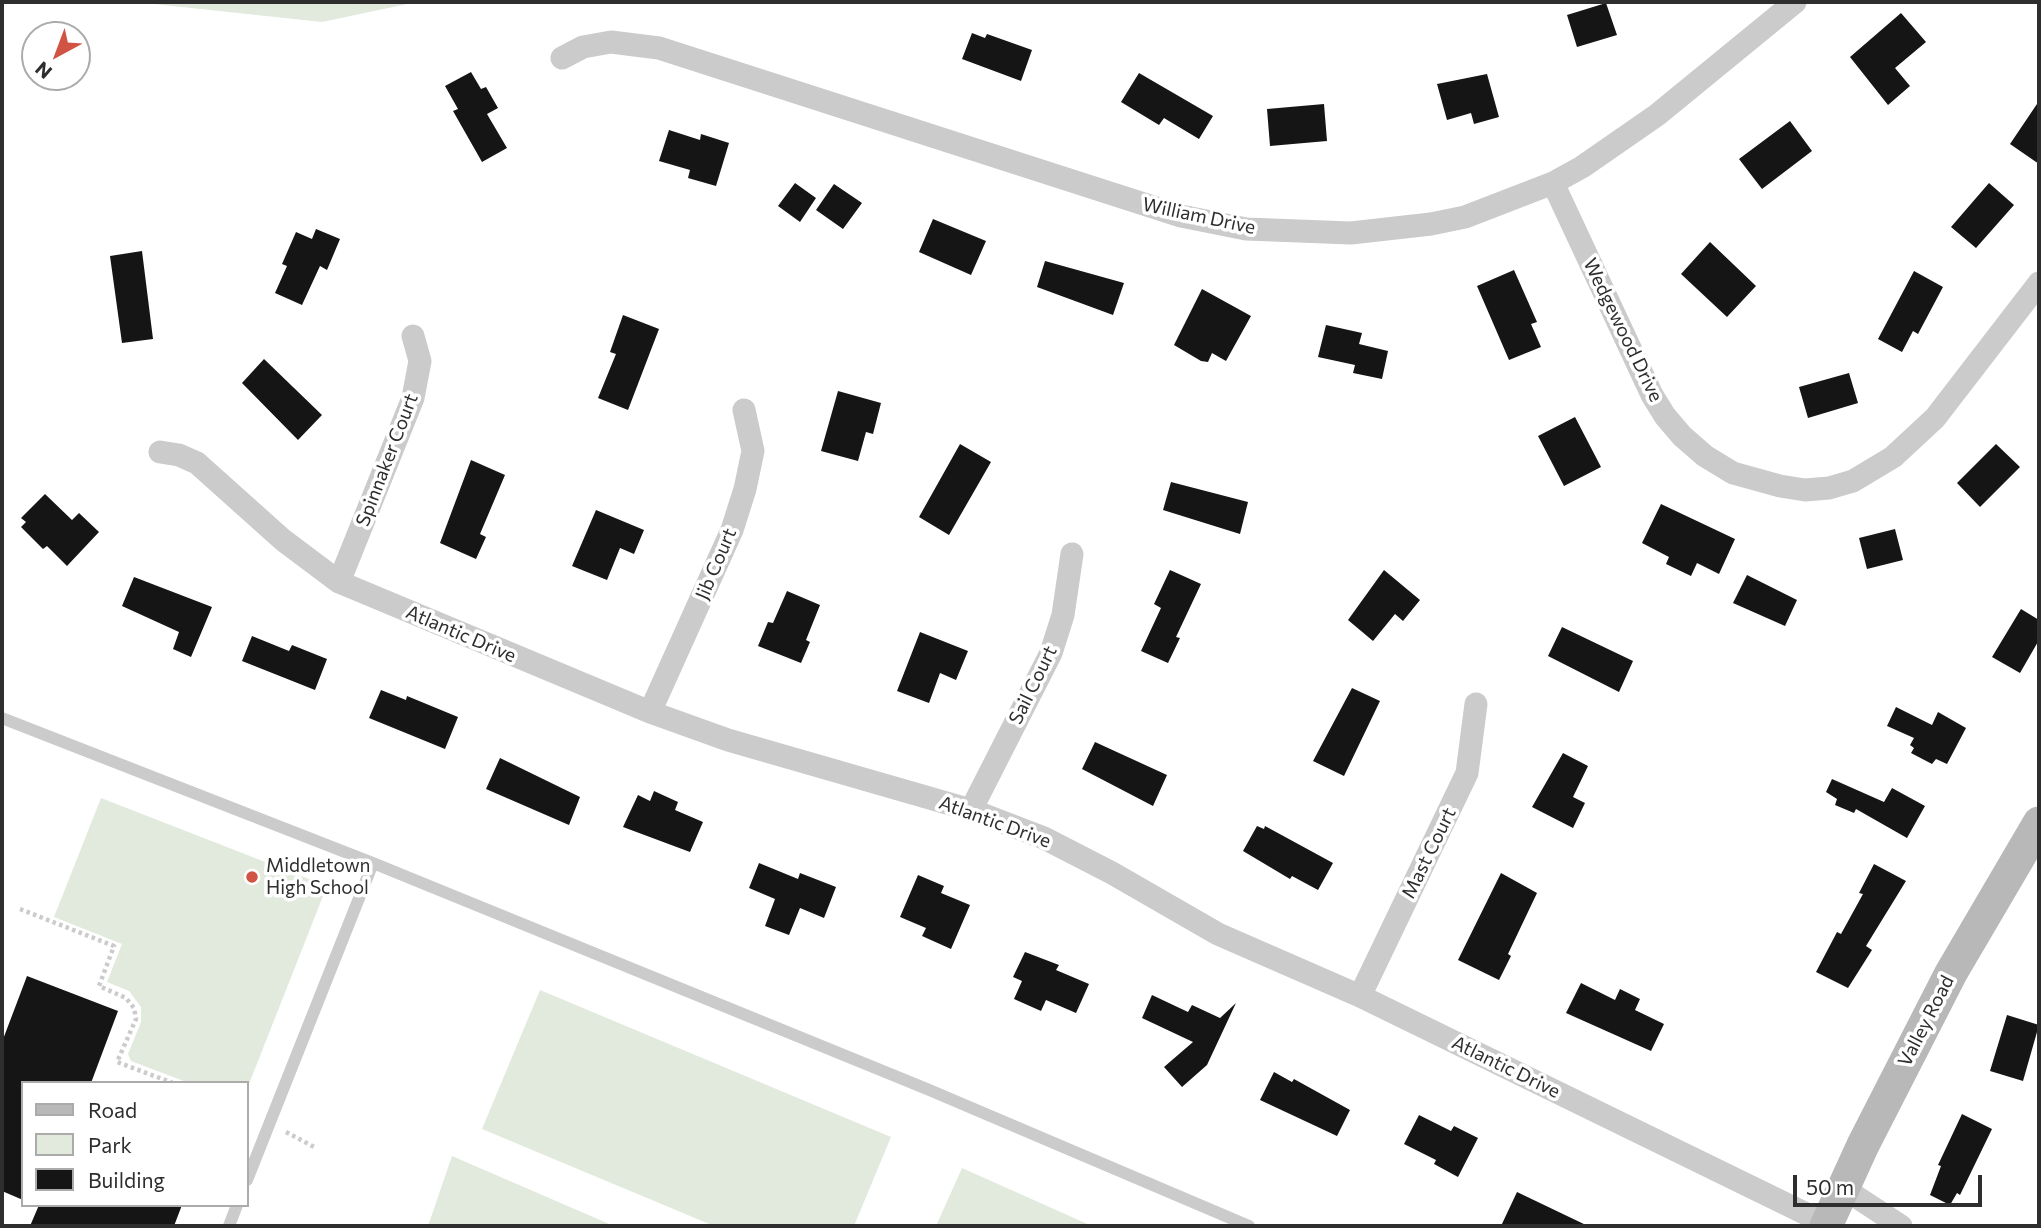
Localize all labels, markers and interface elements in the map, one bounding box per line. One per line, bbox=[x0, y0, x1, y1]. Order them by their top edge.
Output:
north arrow bbox=[21, 21, 91, 91]
text: N bbox=[30, 57, 56, 84]
street label: William Drive bbox=[1140, 193, 1258, 239]
street label: Wedgewood Drive bbox=[1578, 254, 1668, 406]
street label: Spinnaker Court bbox=[351, 390, 423, 530]
street label: Jib Court bbox=[691, 525, 741, 603]
street label: Atlantic Drive bbox=[403, 601, 519, 667]
street label: Sail Court bbox=[1004, 642, 1062, 728]
street label: Atlantic Drive bbox=[936, 791, 1054, 853]
street label: Mast Court bbox=[1397, 804, 1461, 902]
place label: Middletown High School bbox=[266, 855, 370, 899]
marker: Middletown High School bbox=[244, 869, 260, 885]
street label: Valley Road bbox=[1893, 972, 1959, 1070]
street label: Atlantic Drive bbox=[1448, 1031, 1564, 1103]
legend bbox=[21, 1081, 248, 1207]
text: Road bbox=[88, 1097, 137, 1122]
text: Park bbox=[88, 1132, 132, 1157]
scale bar bbox=[1796, 1162, 1985, 1206]
text: Building bbox=[88, 1167, 165, 1192]
text: 50 m bbox=[1806, 1174, 1854, 1199]

